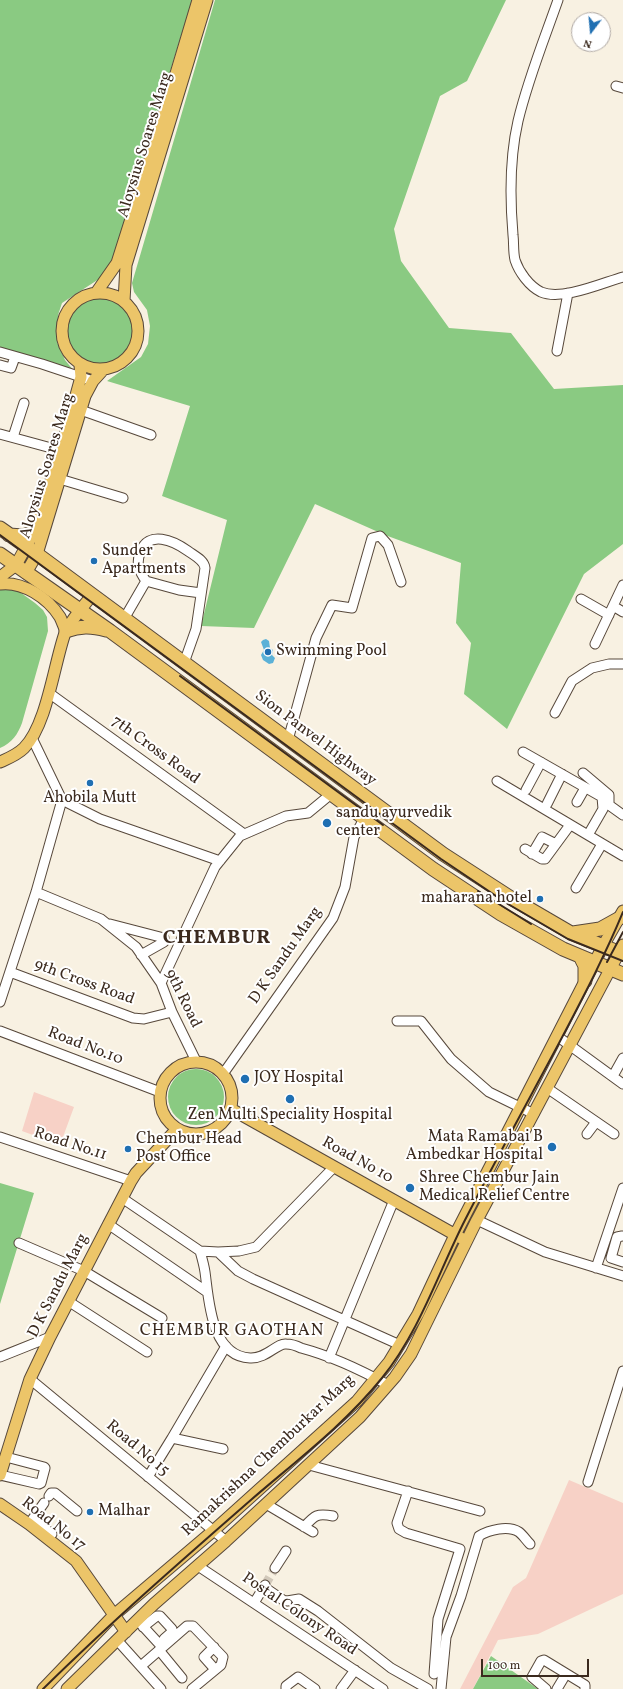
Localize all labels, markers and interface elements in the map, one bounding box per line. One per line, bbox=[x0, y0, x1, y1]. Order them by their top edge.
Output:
north arrow bbox=[571, 12, 611, 52]
text: N bbox=[582, 35, 594, 51]
street label: Aloysius Soares Marg bbox=[115, 70, 177, 220]
street label: Aloysius Soares Marg bbox=[17, 391, 79, 541]
place label: Sunder Apartments bbox=[102, 542, 186, 580]
marker: Sunder Apartments bbox=[89, 556, 99, 566]
place label: Swimming Pool bbox=[276, 642, 387, 662]
marker: Swimming Pool bbox=[263, 647, 273, 657]
street label: Sion Panvel Highway bbox=[250, 687, 380, 791]
street label: 7th Cross Road bbox=[107, 712, 203, 790]
marker: Ahobila Mutt bbox=[85, 778, 95, 788]
place label: Ahobila Mutt bbox=[43, 789, 137, 809]
place label: sandu ayurvedik center bbox=[336, 804, 452, 842]
marker: sandu ayurvedik center bbox=[321, 817, 333, 829]
place label: maharana hotel bbox=[421, 889, 532, 909]
marker: maharana hotel bbox=[535, 894, 545, 904]
street label: D K Sandu Marg bbox=[245, 904, 327, 1008]
district label: CHEMBUR bbox=[163, 927, 271, 951]
street label: 9th Cross Road bbox=[31, 956, 137, 1010]
street label: 9th Road bbox=[160, 967, 204, 1031]
street label: Road No.10 bbox=[45, 1024, 125, 1070]
place label: JOY Hospital bbox=[254, 1069, 344, 1089]
marker: JOY Hospital bbox=[239, 1073, 251, 1085]
marker: Zen Multi Speciality Hospital bbox=[284, 1093, 296, 1105]
place label: Zen Multi Speciality Hospital bbox=[188, 1106, 392, 1126]
street label: Road No.11 bbox=[31, 1124, 109, 1166]
place label: Mata Ramabai B Ambedkar Hospital bbox=[406, 1128, 543, 1166]
place label: Chembur Head Post Office bbox=[136, 1130, 242, 1168]
street label: Road No 10 bbox=[318, 1134, 396, 1188]
marker: Mata Ramabai B Ambedkar Hospital bbox=[546, 1141, 558, 1153]
marker: Chembur Head Post Office bbox=[123, 1144, 133, 1154]
place label: Shree Chembur Jain Medical Relief Centre bbox=[419, 1169, 570, 1207]
marker: Shree Chembur Jain Medical Relief Centre bbox=[404, 1182, 416, 1194]
street label: D K Sandu Marg bbox=[25, 1231, 93, 1341]
district label: CHEMBUR GAOTHAN bbox=[140, 1322, 324, 1342]
street label: Ramakrishna Chemburkar Marg bbox=[179, 1371, 359, 1541]
street label: Road No 15 bbox=[101, 1417, 173, 1481]
street label: Road No 17 bbox=[17, 1494, 89, 1556]
place label: Malhar bbox=[98, 1502, 150, 1522]
marker: Malhar bbox=[85, 1507, 95, 1517]
street label: Postal Colony Road bbox=[238, 1569, 360, 1661]
scale bar bbox=[483, 1651, 591, 1677]
text: 100 m bbox=[488, 1658, 520, 1674]

